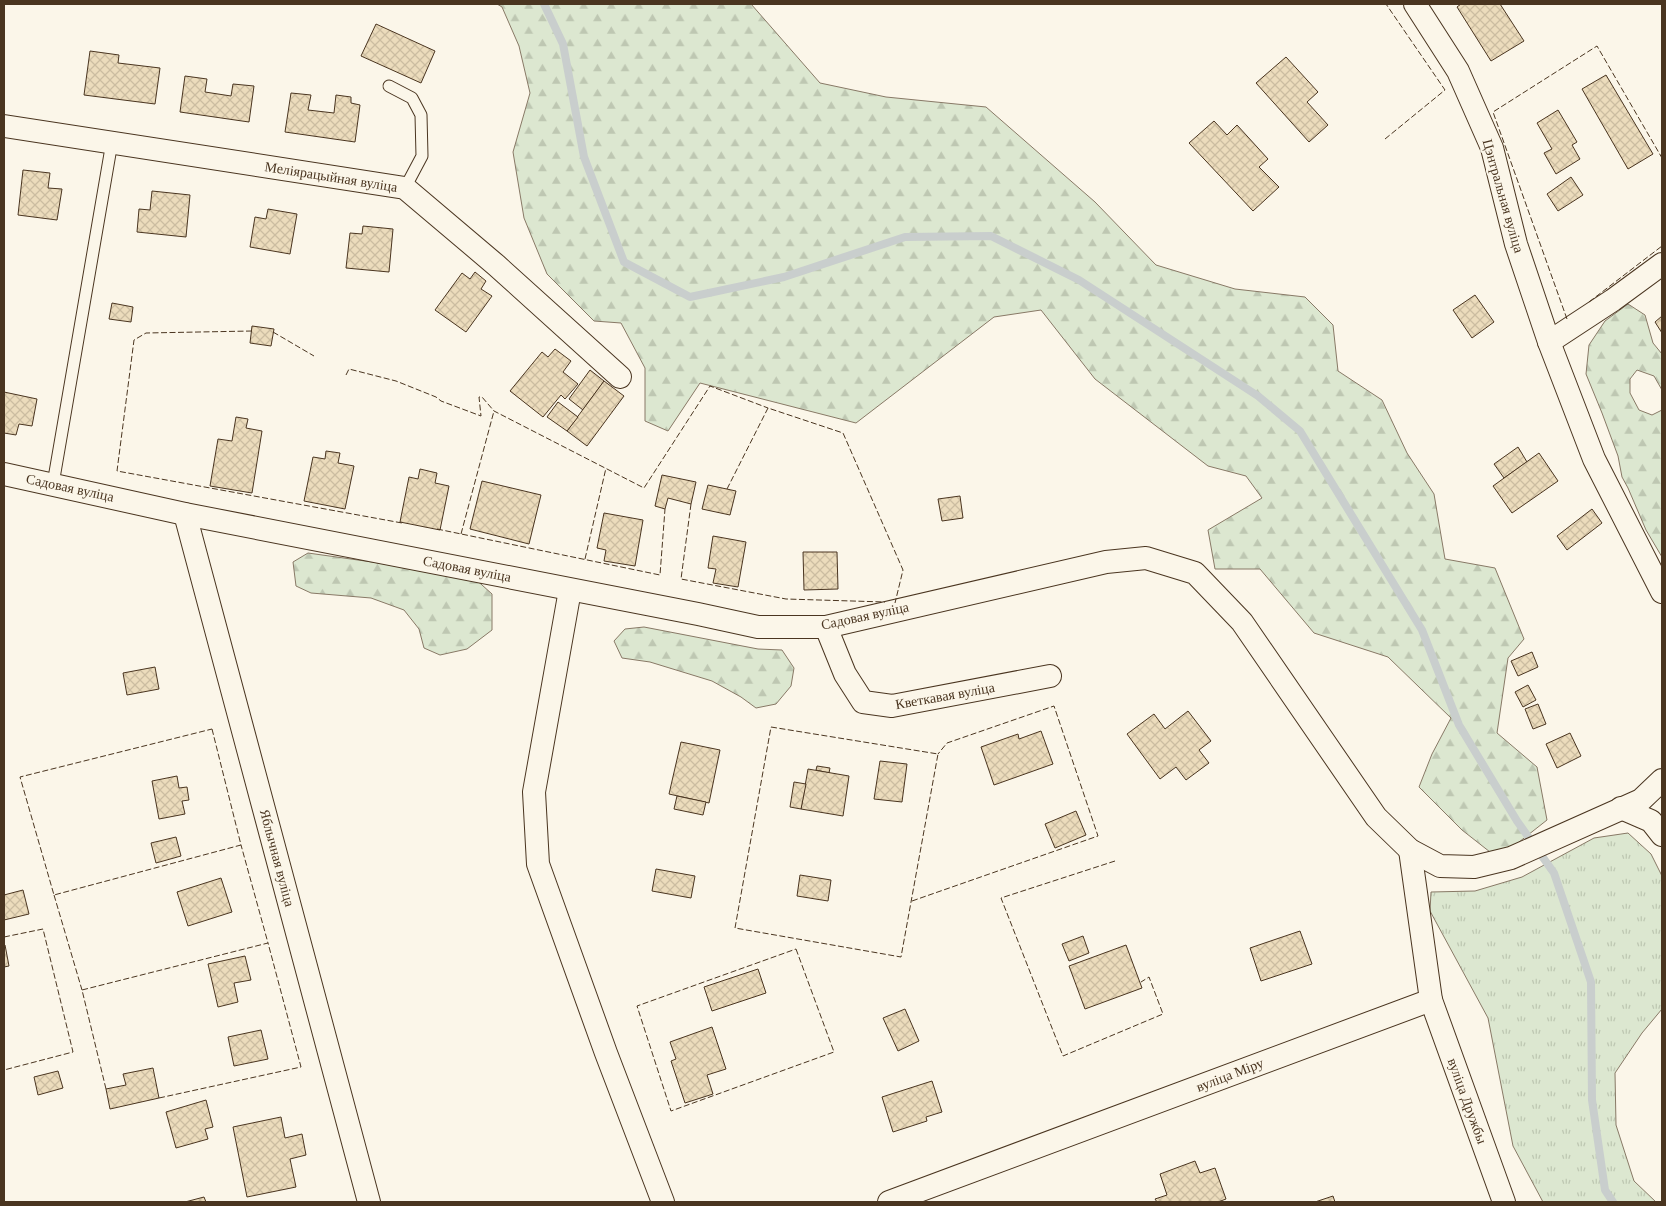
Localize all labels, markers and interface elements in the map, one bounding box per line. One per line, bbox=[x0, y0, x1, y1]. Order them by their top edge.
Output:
street label: Цэнтральная вуліца bbox=[1480, 138, 1527, 255]
street label: Меліярацыйная вуліца bbox=[264, 159, 399, 195]
street label: Садовая вуліца bbox=[25, 471, 116, 505]
street label: Садовая вуліца bbox=[422, 553, 513, 585]
street label: Садовая вуліца bbox=[820, 599, 911, 633]
street label: Кветкавая вуліца bbox=[894, 680, 997, 712]
street label: Яблычная вуліца bbox=[257, 808, 297, 909]
street label: вуліца Міру bbox=[1194, 1055, 1266, 1095]
street label: вуліца Дружбы bbox=[1445, 1056, 1490, 1146]

